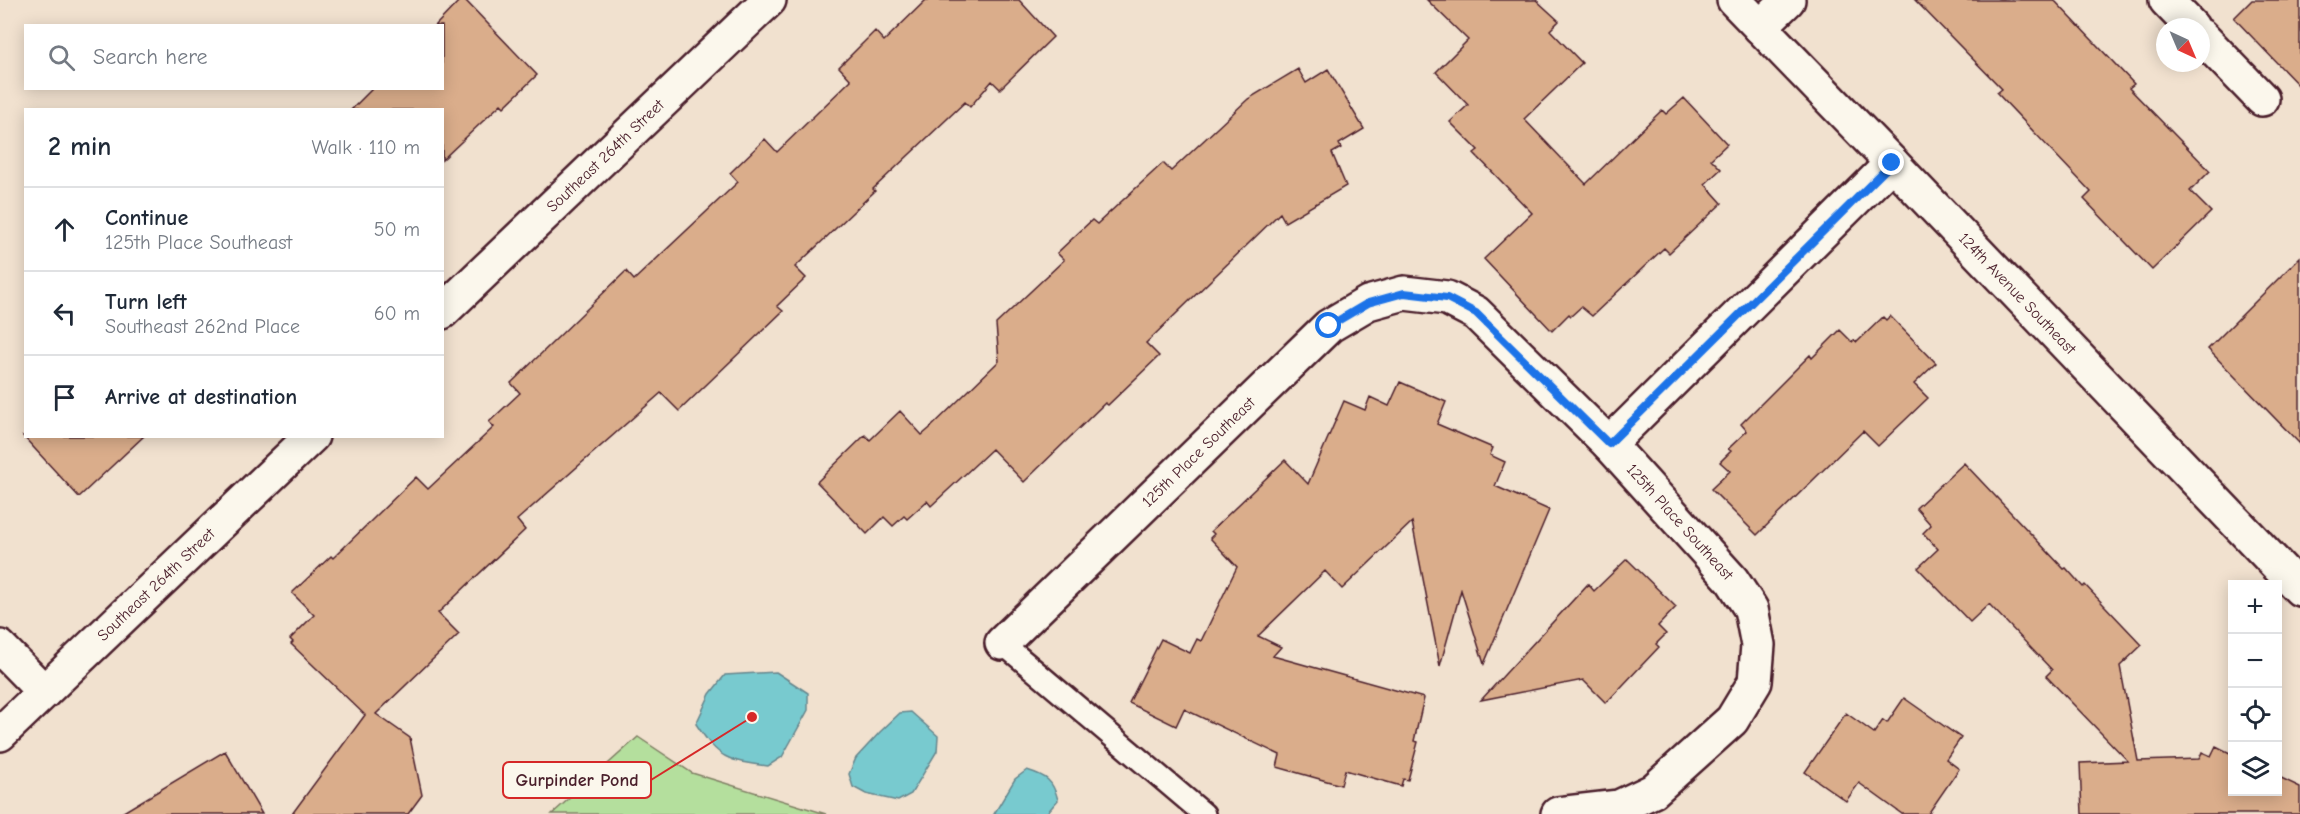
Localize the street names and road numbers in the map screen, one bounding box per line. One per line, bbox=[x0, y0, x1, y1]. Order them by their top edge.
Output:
street label: Southeast 264th Street bbox=[543, 96, 668, 216]
street label: 124th Avenue Southeast bbox=[1955, 229, 2080, 358]
street label: 125th Place Southeast bbox=[1139, 393, 1259, 511]
street label: 125th Place Southeast bbox=[1623, 460, 1737, 584]
street label: Southeast 264th Street bbox=[94, 524, 219, 645]

